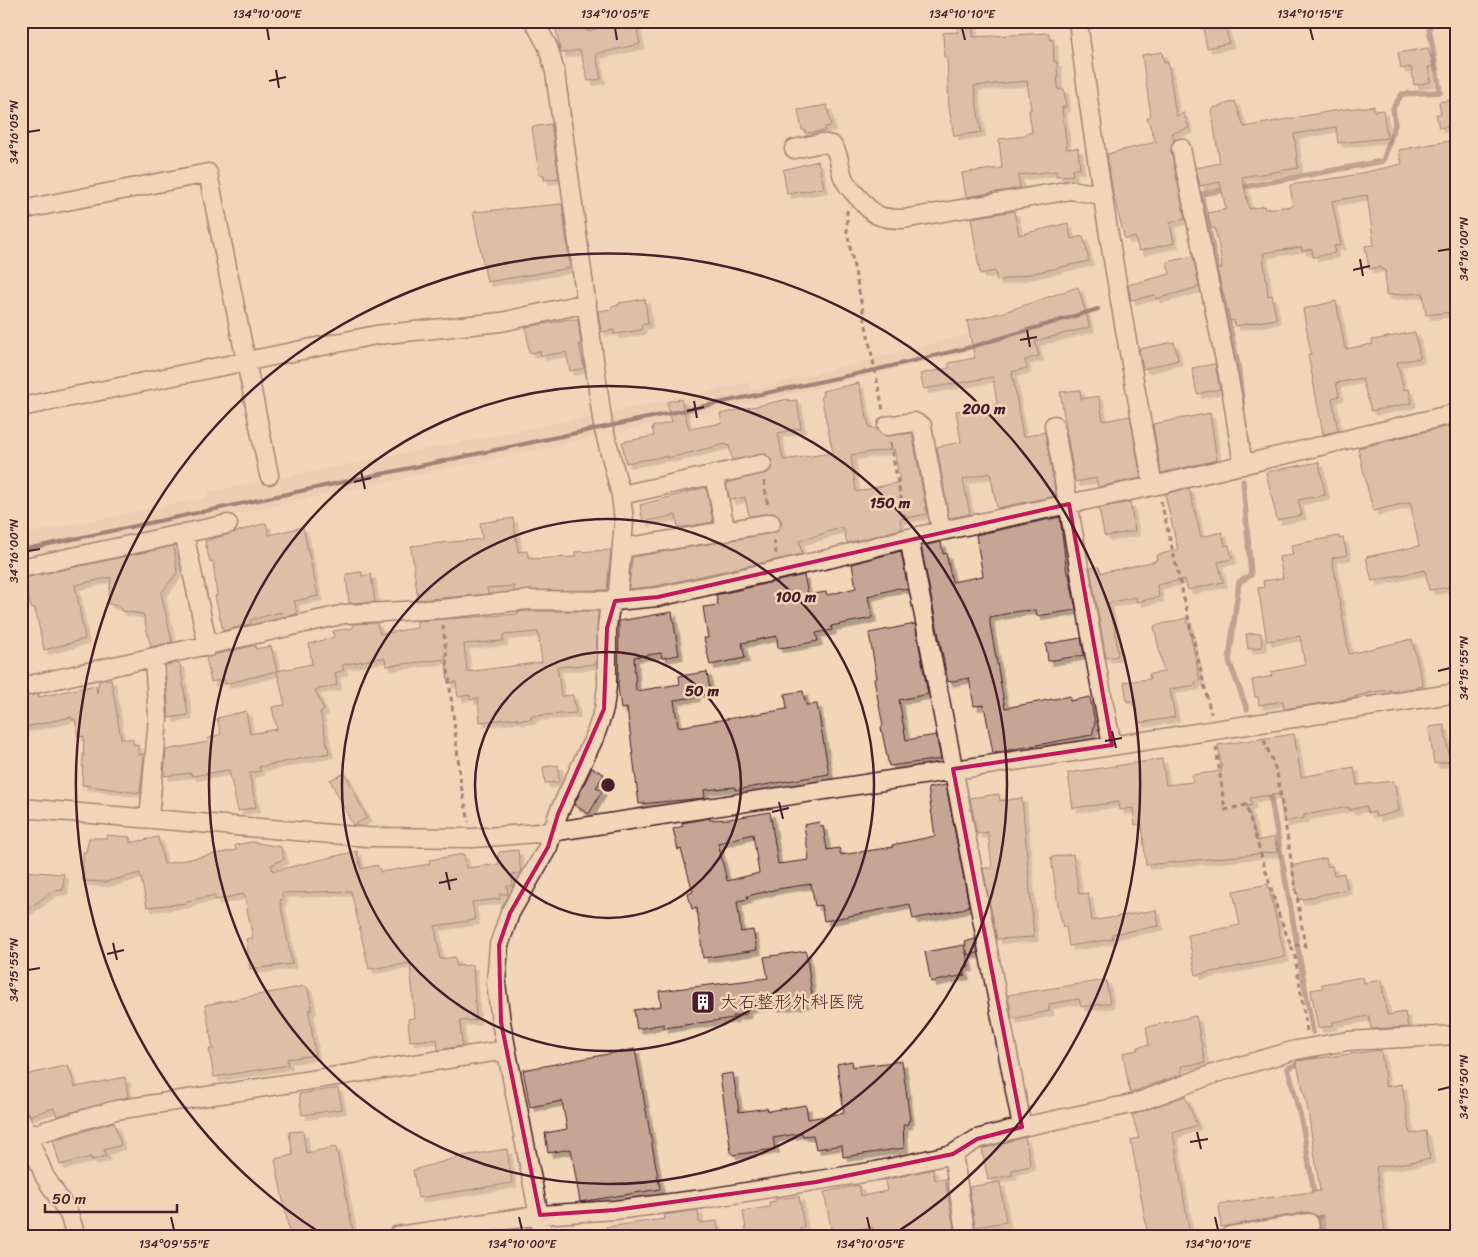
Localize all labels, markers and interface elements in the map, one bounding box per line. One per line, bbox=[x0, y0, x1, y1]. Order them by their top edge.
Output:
text: 134°10'00"E bbox=[233, 3, 303, 25]
text: 134°10'05"E bbox=[581, 3, 650, 25]
text: 134°10'10"E bbox=[929, 3, 996, 25]
text: 134°10'15"E bbox=[1277, 3, 1344, 25]
text: 34°16'05"N bbox=[3, 99, 25, 164]
text: 34°16'00"N bbox=[1453, 216, 1475, 281]
text: 200 m bbox=[961, 396, 1006, 422]
text: 150 m bbox=[870, 490, 911, 516]
text: 34°16'00"N bbox=[3, 518, 25, 583]
text: 100 m bbox=[776, 584, 817, 610]
text: 34°15'55"N bbox=[1453, 635, 1475, 700]
text: 50 m bbox=[685, 678, 720, 704]
centre of rings bbox=[599, 776, 617, 794]
text: 34°15'55"N bbox=[3, 937, 25, 1002]
place label: 大石整形外科医院 bbox=[720, 986, 864, 1018]
building icon: 大石整形外科医院 bbox=[690, 989, 716, 1015]
text: 34°15'50"N bbox=[1453, 1054, 1475, 1119]
scale bar bbox=[45, 1182, 178, 1214]
text: 50 m bbox=[52, 1186, 87, 1212]
text: 134°09'55"E bbox=[139, 1233, 210, 1255]
text: 134°10'00"E bbox=[488, 1233, 558, 1255]
text: 134°10'05"E bbox=[836, 1233, 905, 1255]
text: 134°10'10"E bbox=[1185, 1233, 1252, 1255]

